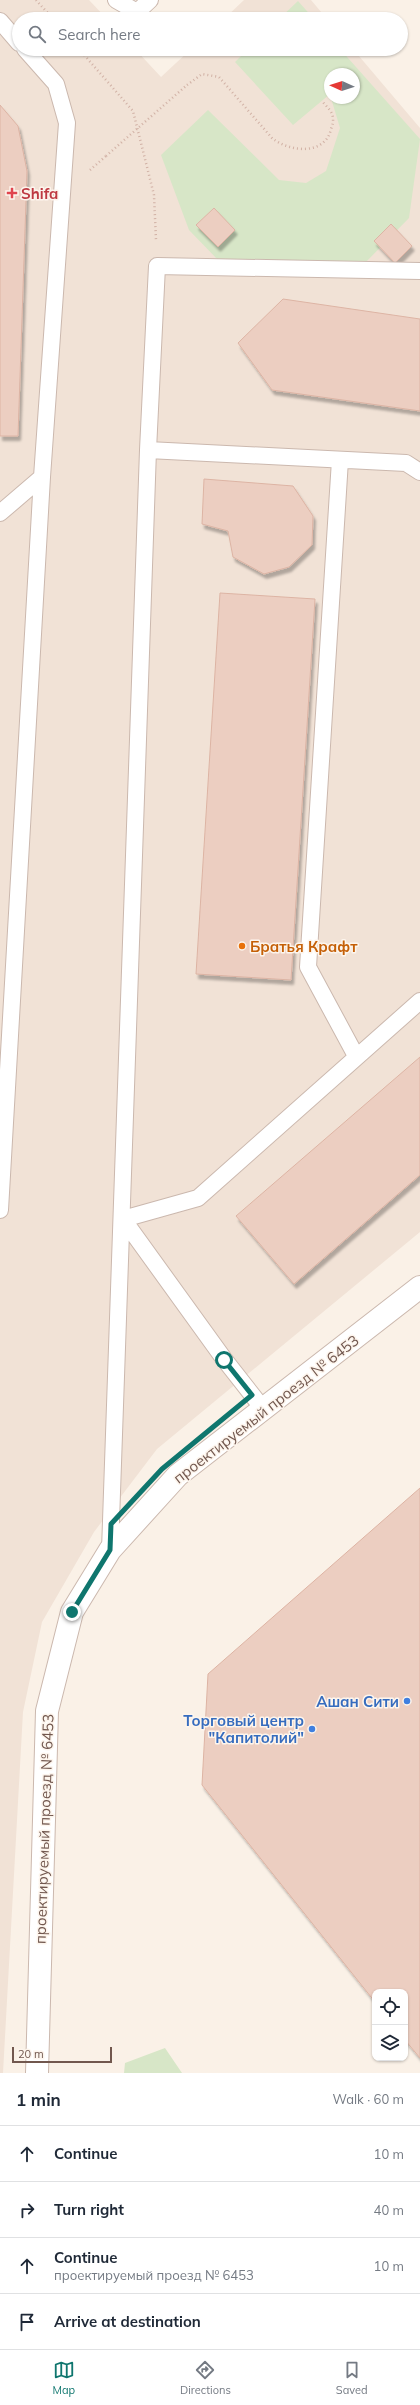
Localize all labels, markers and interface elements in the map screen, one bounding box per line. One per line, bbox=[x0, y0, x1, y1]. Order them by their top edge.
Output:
search box bbox=[12, 12, 408, 56]
icon: search bbox=[26, 23, 48, 45]
text: Search here bbox=[58, 25, 140, 44]
north arrow bbox=[324, 68, 360, 104]
place label: Shifa bbox=[21, 184, 58, 203]
marker: Shifa bbox=[6, 187, 18, 199]
place label: Братья Крафт bbox=[250, 937, 358, 956]
marker: Братья Крафт bbox=[237, 941, 247, 951]
street label: проектируемый проезд № 6453 bbox=[169, 1331, 363, 1487]
route start bbox=[215, 1351, 233, 1369]
route end bbox=[63, 1603, 81, 1621]
place label: Ашан Сити bbox=[316, 1692, 399, 1711]
marker: Ашан Сити bbox=[402, 1696, 412, 1706]
place label: Торговый центр "Капитолий" bbox=[183, 1711, 304, 1747]
street label: проектируемый проезд № 6453 bbox=[30, 1713, 58, 1945]
marker: Торговый центр "Капитолий" bbox=[307, 1724, 317, 1734]
map controls bbox=[372, 1989, 408, 2061]
button: locate bbox=[372, 1989, 408, 2025]
button: layers bbox=[372, 2025, 408, 2061]
scale bar bbox=[12, 2045, 112, 2064]
text: 20 m bbox=[18, 2047, 44, 2061]
text: 1 min bbox=[16, 2089, 61, 2110]
text: Walk · 60 m bbox=[333, 2091, 404, 2107]
icon: ahead bbox=[16, 2143, 38, 2165]
text: Continue bbox=[54, 2144, 117, 2163]
text: 10 m bbox=[374, 2146, 404, 2162]
icon: right bbox=[16, 2199, 38, 2221]
text: Turn right bbox=[54, 2200, 124, 2219]
text: 40 m bbox=[374, 2202, 404, 2218]
text: Continue bbox=[54, 2248, 117, 2267]
icon: ahead bbox=[16, 2255, 38, 2277]
text: 10 m bbox=[374, 2258, 404, 2274]
text: проектируемый проезд № 6453 bbox=[54, 2267, 254, 2283]
icon: arrive bbox=[16, 2311, 38, 2333]
text: Arrive at destination bbox=[54, 2312, 201, 2331]
tab: Map bbox=[52, 2359, 75, 2397]
tab: Directions bbox=[180, 2359, 231, 2397]
tab: Saved bbox=[336, 2359, 368, 2397]

